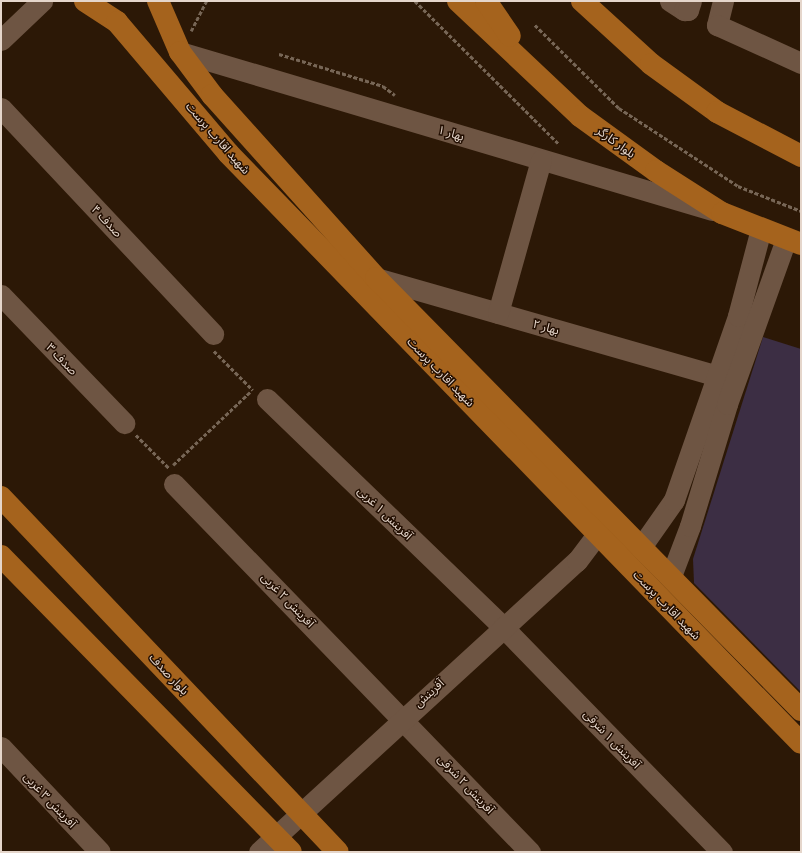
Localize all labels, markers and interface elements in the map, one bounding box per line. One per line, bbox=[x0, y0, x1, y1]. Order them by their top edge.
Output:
street label: شهید اقارب پرست bbox=[183, 99, 253, 177]
street label: بهار ۱ bbox=[436, 122, 466, 144]
street label: بلوار کارگر bbox=[594, 123, 638, 161]
street label: صدف ۴ bbox=[89, 202, 125, 240]
street label: بهار ۲ bbox=[531, 316, 561, 338]
street label: شهید اقارب پرست bbox=[404, 334, 478, 410]
street label: صدف ۳ bbox=[43, 340, 81, 378]
street label: آفرینش ۱ غربی bbox=[355, 483, 415, 543]
street label: شهید اقارب پرست bbox=[630, 567, 704, 643]
street label: آفرینش ۲ غربی bbox=[258, 570, 318, 630]
street label: بلوار صدف bbox=[146, 650, 192, 698]
street label: آفرینش bbox=[411, 676, 447, 710]
street label: آفرینش ۱ شرقی bbox=[580, 707, 644, 771]
street label: آفرینش ۲ شرقی bbox=[435, 751, 497, 817]
street label: آفرینش ۳ غربی bbox=[21, 769, 79, 831]

